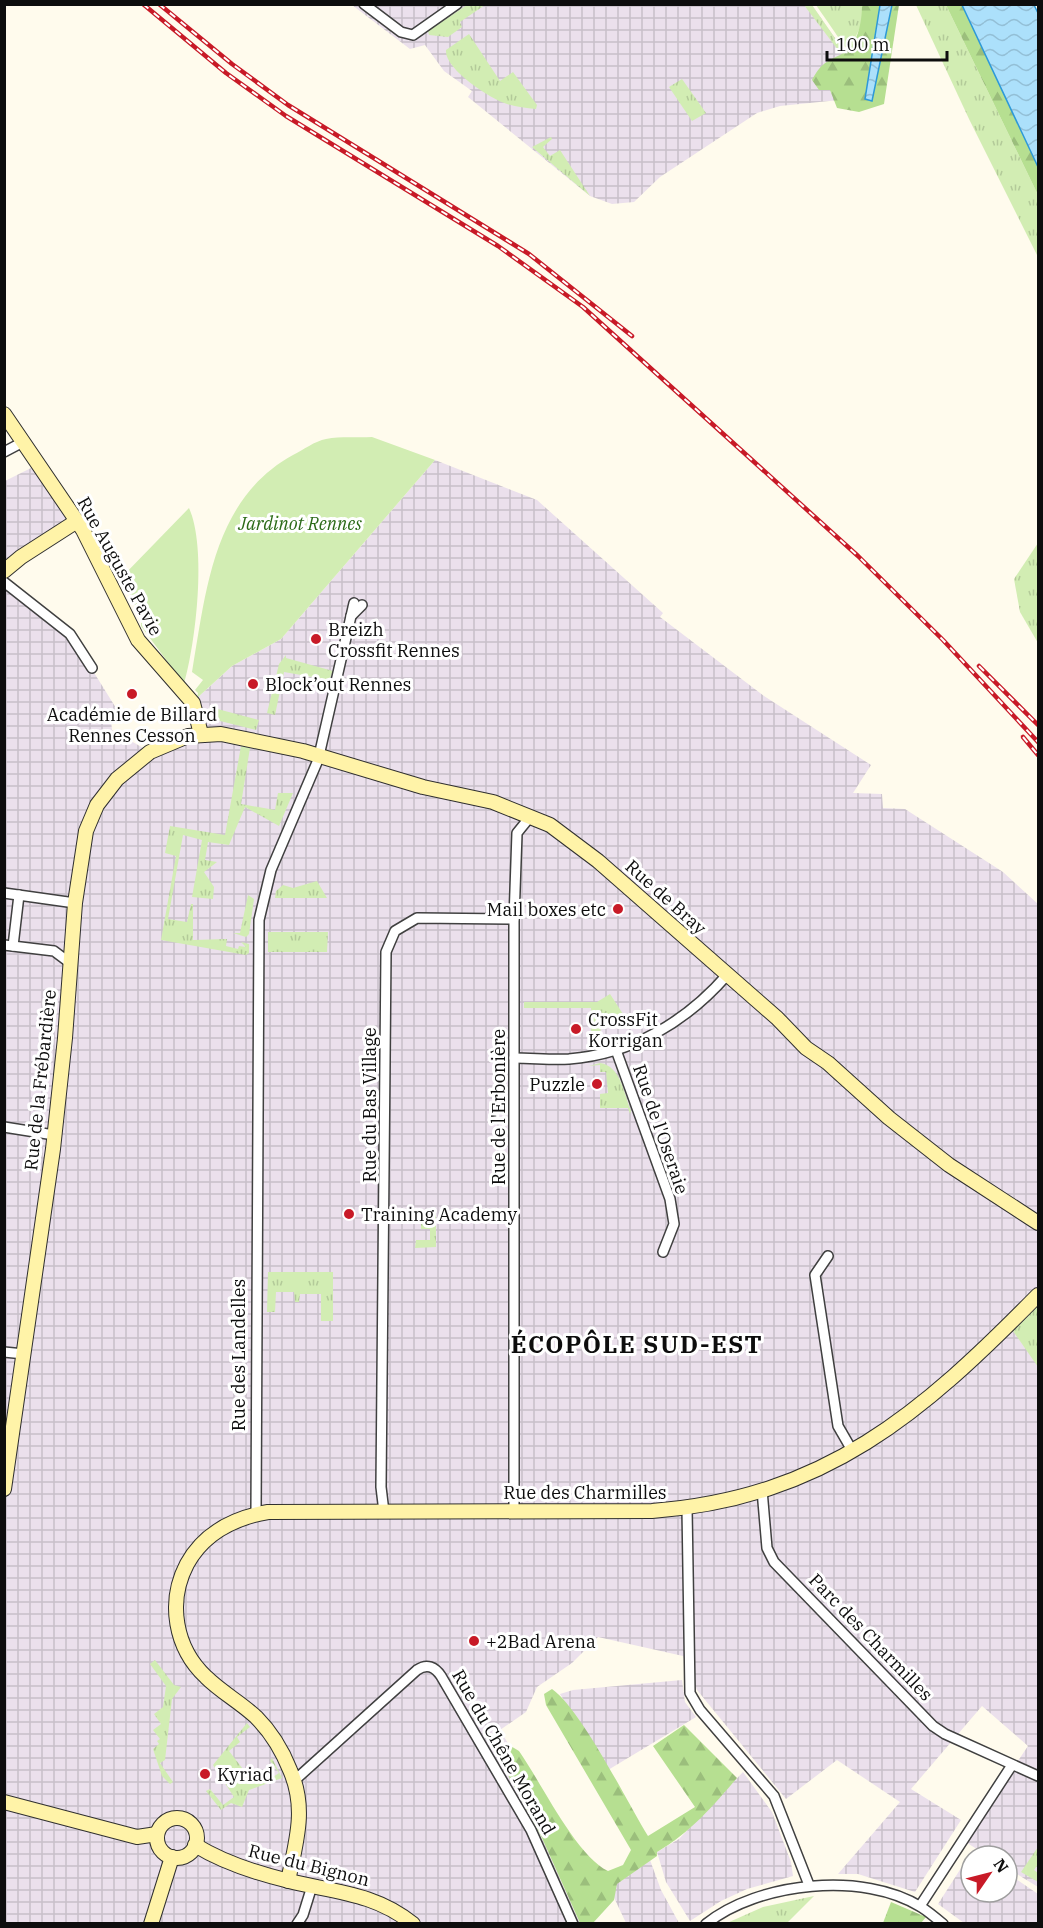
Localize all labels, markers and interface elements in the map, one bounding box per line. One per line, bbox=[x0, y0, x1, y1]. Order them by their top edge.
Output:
scale bar bbox=[827, 24, 947, 62]
text: 100 m bbox=[836, 33, 890, 56]
street label: Rue Auguste Pavie bbox=[72, 492, 168, 640]
park label: Jardinot Rennes bbox=[237, 512, 362, 535]
place label: Breizh Crossfit Rennes bbox=[328, 618, 460, 662]
marker: Breizh Crossfit Rennes bbox=[309, 632, 323, 646]
place label: Block’out Rennes bbox=[265, 673, 411, 696]
marker: Block’out Rennes bbox=[246, 677, 260, 691]
marker: Académie de Billard Rennes Cesson bbox=[125, 687, 139, 701]
place label: Académie de Billard Rennes Cesson bbox=[47, 703, 217, 747]
street label: Rue de Bray bbox=[621, 855, 712, 940]
place label: Mail boxes etc bbox=[487, 898, 606, 921]
marker: Mail boxes etc bbox=[611, 902, 625, 916]
street label: Rue de la Frébardière bbox=[19, 988, 61, 1172]
place label: CrossFit Korrigan bbox=[588, 1008, 663, 1052]
marker: CrossFit Korrigan bbox=[569, 1022, 583, 1036]
street label: Rue du Bas Village bbox=[358, 1027, 381, 1183]
street label: Rue de l'Erbonière bbox=[487, 1029, 510, 1185]
street label: Rue de l'Oseraie bbox=[628, 1061, 694, 1197]
place label: Puzzle bbox=[529, 1073, 585, 1096]
marker: Puzzle bbox=[590, 1077, 604, 1091]
place label: Training Academy bbox=[361, 1203, 517, 1226]
marker: Training Academy bbox=[342, 1207, 356, 1221]
street label: Rue des Landelles bbox=[227, 1279, 250, 1431]
district label: ÉCOPÔLE SUD-EST bbox=[511, 1328, 763, 1360]
street label: Rue des Charmilles bbox=[503, 1481, 667, 1504]
street label: Parc des Charmilles bbox=[804, 1568, 938, 1706]
place label: +2Bad Arena bbox=[486, 1630, 596, 1653]
marker: +2Bad Arena bbox=[467, 1634, 481, 1648]
street label: Rue du Chêne Morand bbox=[447, 1665, 561, 1839]
place label: Kyriad bbox=[217, 1763, 273, 1786]
marker: Kyriad bbox=[198, 1767, 212, 1781]
street label: Rue du Bignon bbox=[246, 1839, 372, 1891]
north arrow bbox=[959, 1844, 1019, 1904]
text: N bbox=[989, 1854, 1013, 1876]

